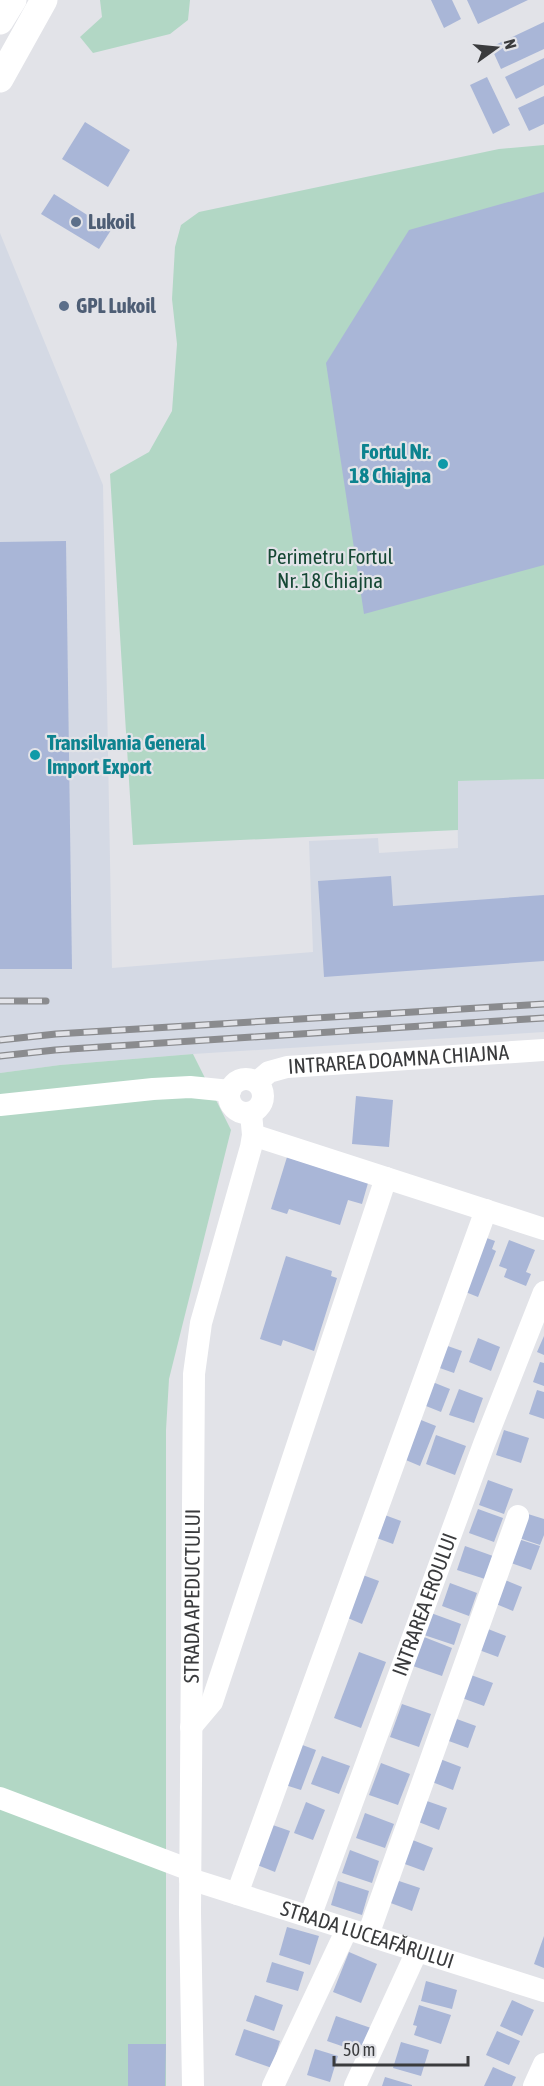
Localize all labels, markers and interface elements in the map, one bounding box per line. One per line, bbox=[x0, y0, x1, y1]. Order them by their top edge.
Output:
north arrow bbox=[466, 18, 526, 78]
text: N bbox=[501, 37, 520, 51]
place label: Lukoil bbox=[88, 209, 136, 233]
marker: Lukoil bbox=[69, 215, 83, 229]
place label: GPL Lukoil bbox=[76, 293, 156, 317]
marker: GPL Lukoil bbox=[57, 299, 71, 313]
place label: Fortul Nr. 18 Chiajna bbox=[349, 439, 431, 487]
marker: Fortul Nr. 18 Chiajna bbox=[436, 457, 450, 471]
park label: Perimetru Fortul Nr. 18 Chiajna bbox=[267, 544, 394, 592]
place label: Transilvania General Import Export bbox=[47, 730, 206, 778]
marker: Transilvania General Import Export bbox=[28, 748, 42, 762]
street label: INTRAREA DOAMNA CHIAJNA bbox=[287, 1039, 510, 1078]
street label: STRADA APEDUCTULUI bbox=[179, 1509, 204, 1683]
street label: INTRAREA EROULUI bbox=[387, 1529, 461, 1679]
street label: STRADA LUCEAFĂRULUI bbox=[278, 1896, 457, 1973]
scale bar bbox=[334, 2029, 468, 2067]
text: 50 m bbox=[343, 2039, 375, 2060]

